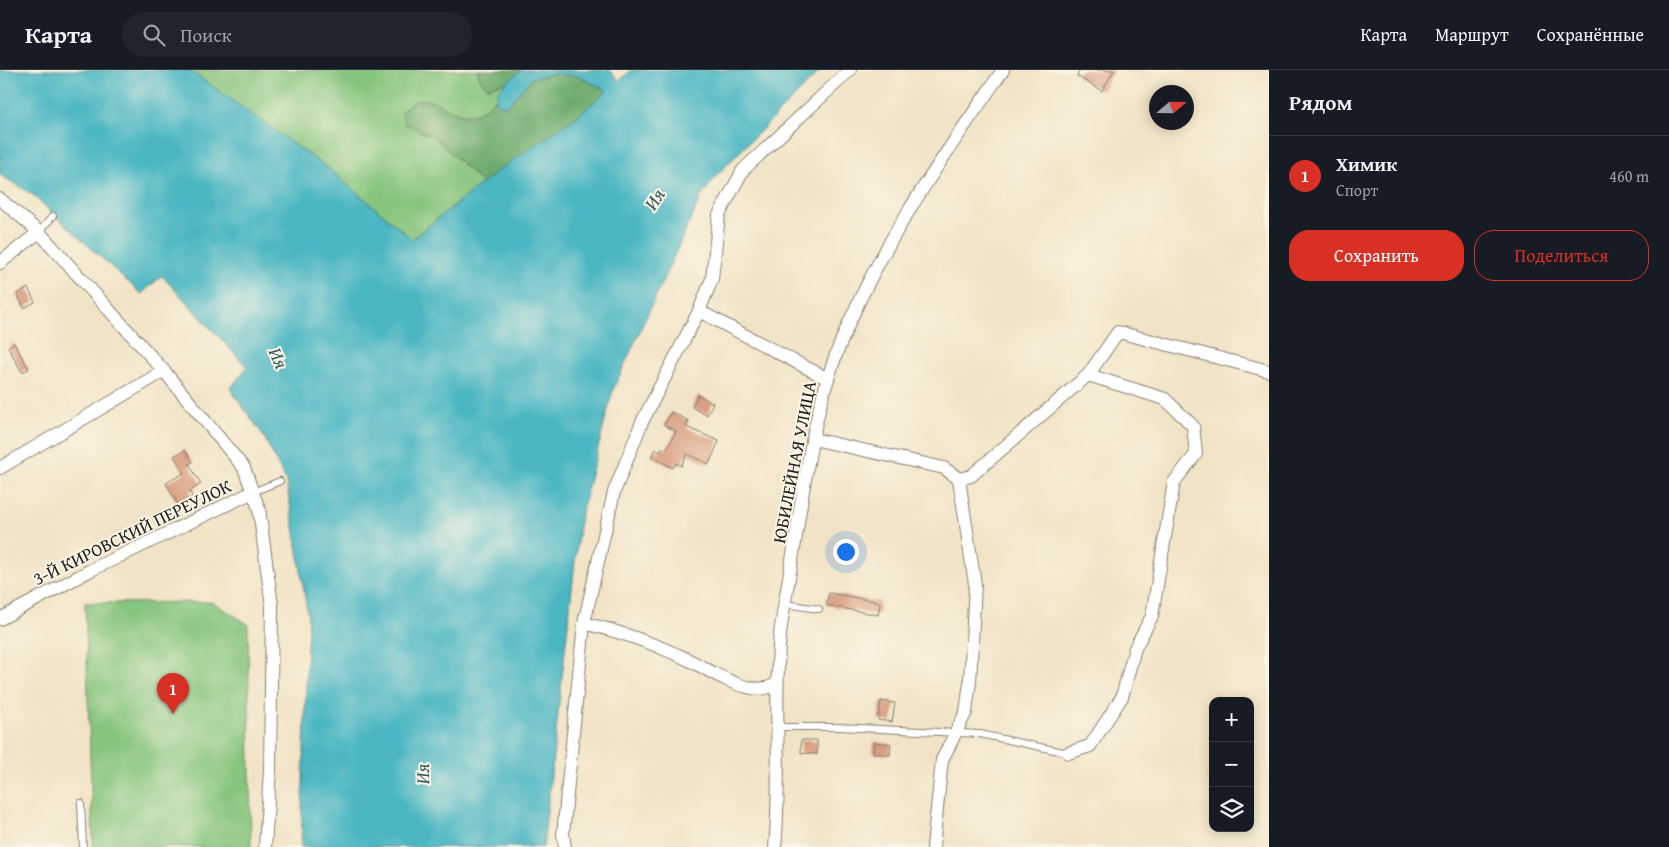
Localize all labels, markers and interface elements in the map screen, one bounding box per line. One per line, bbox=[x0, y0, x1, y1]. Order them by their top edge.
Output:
search box bbox=[122, 12, 472, 57]
text: Карта bbox=[25, 17, 92, 52]
icon: search bbox=[140, 21, 168, 49]
text: Поиск bbox=[180, 21, 232, 49]
text: Карта bbox=[1361, 21, 1407, 48]
text: Маршрут bbox=[1435, 21, 1509, 48]
text: Сохранённые bbox=[1537, 21, 1644, 48]
north arrow bbox=[1149, 85, 1194, 130]
text: Рядом bbox=[1289, 87, 1352, 118]
text: Химик bbox=[1336, 150, 1397, 178]
text: 1 bbox=[1301, 164, 1309, 188]
text: 460 m bbox=[1609, 164, 1649, 188]
text: Спорт bbox=[1336, 178, 1378, 202]
water label: Ия bbox=[637, 183, 671, 215]
button: Сохранить bbox=[1289, 230, 1464, 281]
button: Поделиться bbox=[1474, 230, 1649, 281]
water label: Ия bbox=[262, 343, 296, 373]
street label: ЮБИЛЕЙНАЯ УЛИЦА bbox=[765, 378, 823, 545]
street label: 3-Й КИРОВСКИЙ ПЕРЕУЛОК bbox=[28, 472, 236, 592]
your location bbox=[833, 539, 859, 565]
pin: 1 bbox=[157, 673, 189, 714]
map controls bbox=[1209, 697, 1254, 832]
button: + bbox=[1209, 697, 1254, 742]
button: − bbox=[1209, 742, 1254, 787]
water label: Ия bbox=[408, 763, 436, 785]
button: layers bbox=[1209, 787, 1254, 832]

